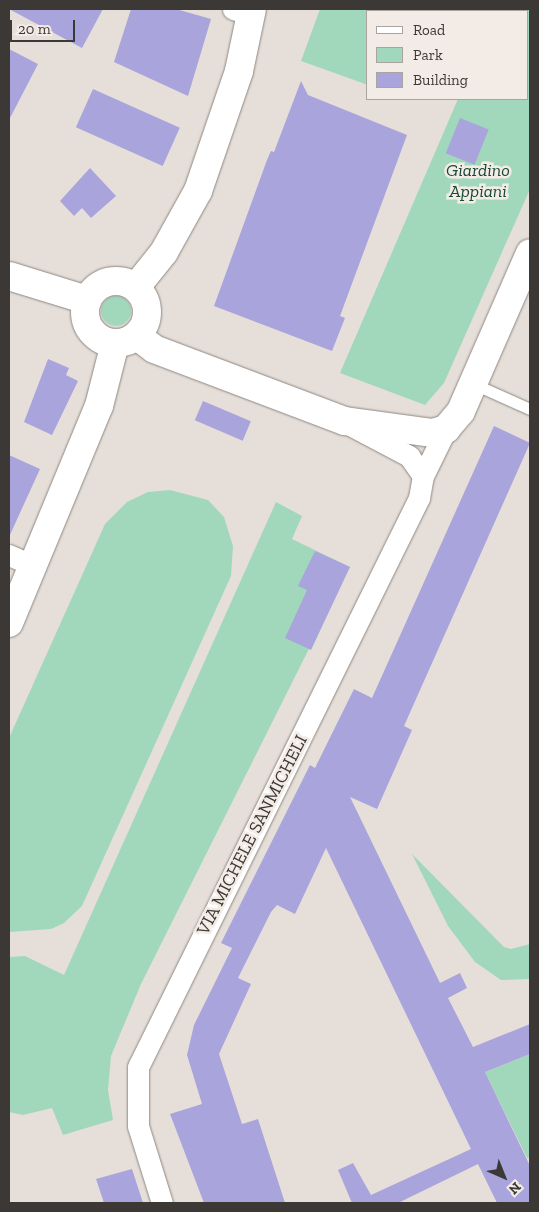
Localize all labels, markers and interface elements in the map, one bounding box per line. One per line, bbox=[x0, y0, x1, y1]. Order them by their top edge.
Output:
scale bar bbox=[12, 10, 78, 42]
legend bbox=[366, 10, 529, 100]
text: 20 m bbox=[18, 20, 51, 38]
text: Road bbox=[413, 21, 445, 39]
text: Park bbox=[413, 46, 443, 64]
text: Building bbox=[413, 71, 468, 89]
park label: Giardino Appiani bbox=[446, 160, 510, 202]
street label: VIA MICHELE SANMICHELI bbox=[192, 731, 312, 939]
north arrow bbox=[479, 1152, 529, 1202]
text: N bbox=[505, 1178, 525, 1198]

